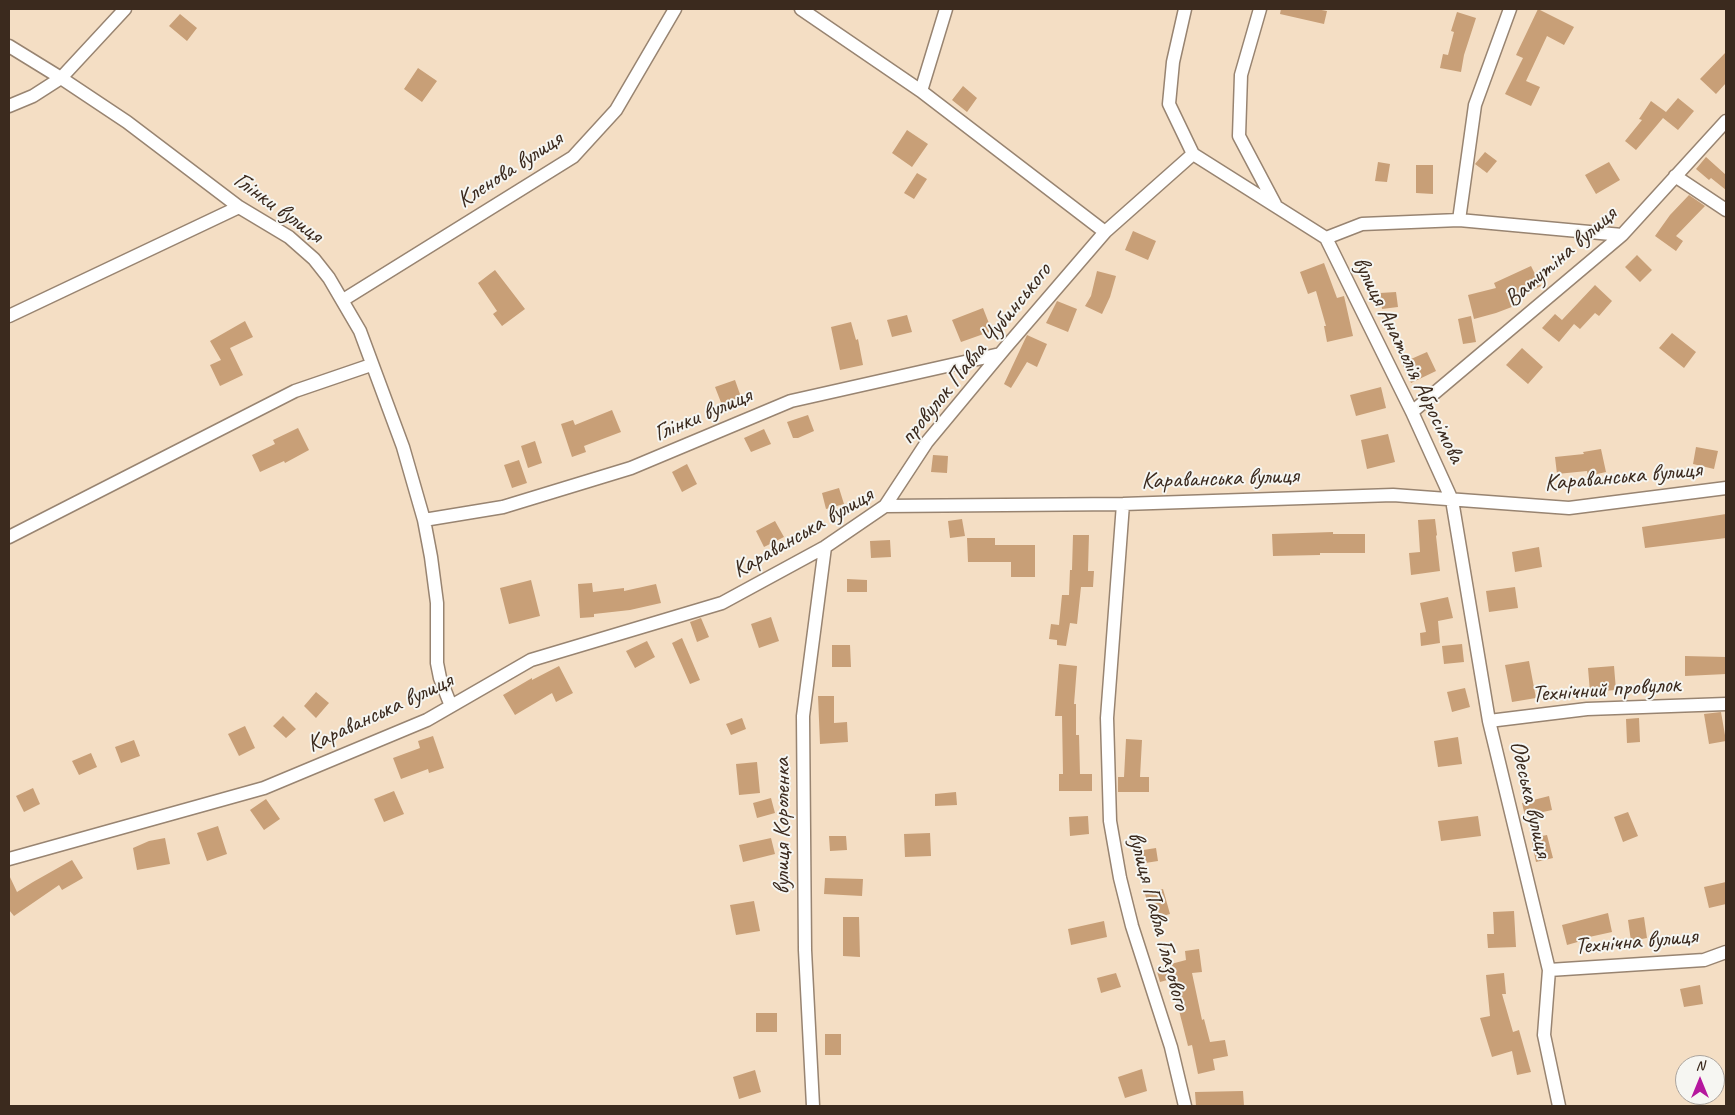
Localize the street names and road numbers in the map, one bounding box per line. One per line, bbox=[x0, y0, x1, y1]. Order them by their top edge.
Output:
street label: Кленова вулиця bbox=[452, 125, 568, 215]
street label: Глінки вулиця bbox=[228, 166, 328, 250]
street label: Ватутіна вулиця bbox=[1499, 200, 1623, 314]
street label: вулиця Анатолія Абросімова bbox=[1345, 252, 1471, 468]
street label: провулок Павла Чубинського bbox=[894, 257, 1058, 451]
street label: Глінки вулиця bbox=[650, 382, 756, 448]
street label: Караванська вулиця bbox=[1543, 456, 1703, 498]
street label: Караванська вулиця bbox=[1141, 462, 1299, 496]
street label: Караванська вулиця bbox=[728, 481, 878, 585]
street label: Караванська вулиця bbox=[302, 667, 458, 759]
street label: Технічний провулок bbox=[1531, 670, 1681, 710]
street label: Одеська вулиця bbox=[1503, 738, 1557, 860]
street label: вулиця Короленка bbox=[769, 757, 797, 895]
street label: вулиця Павла Глазового bbox=[1120, 829, 1196, 1013]
street label: Технічна вулиця bbox=[1573, 922, 1699, 962]

